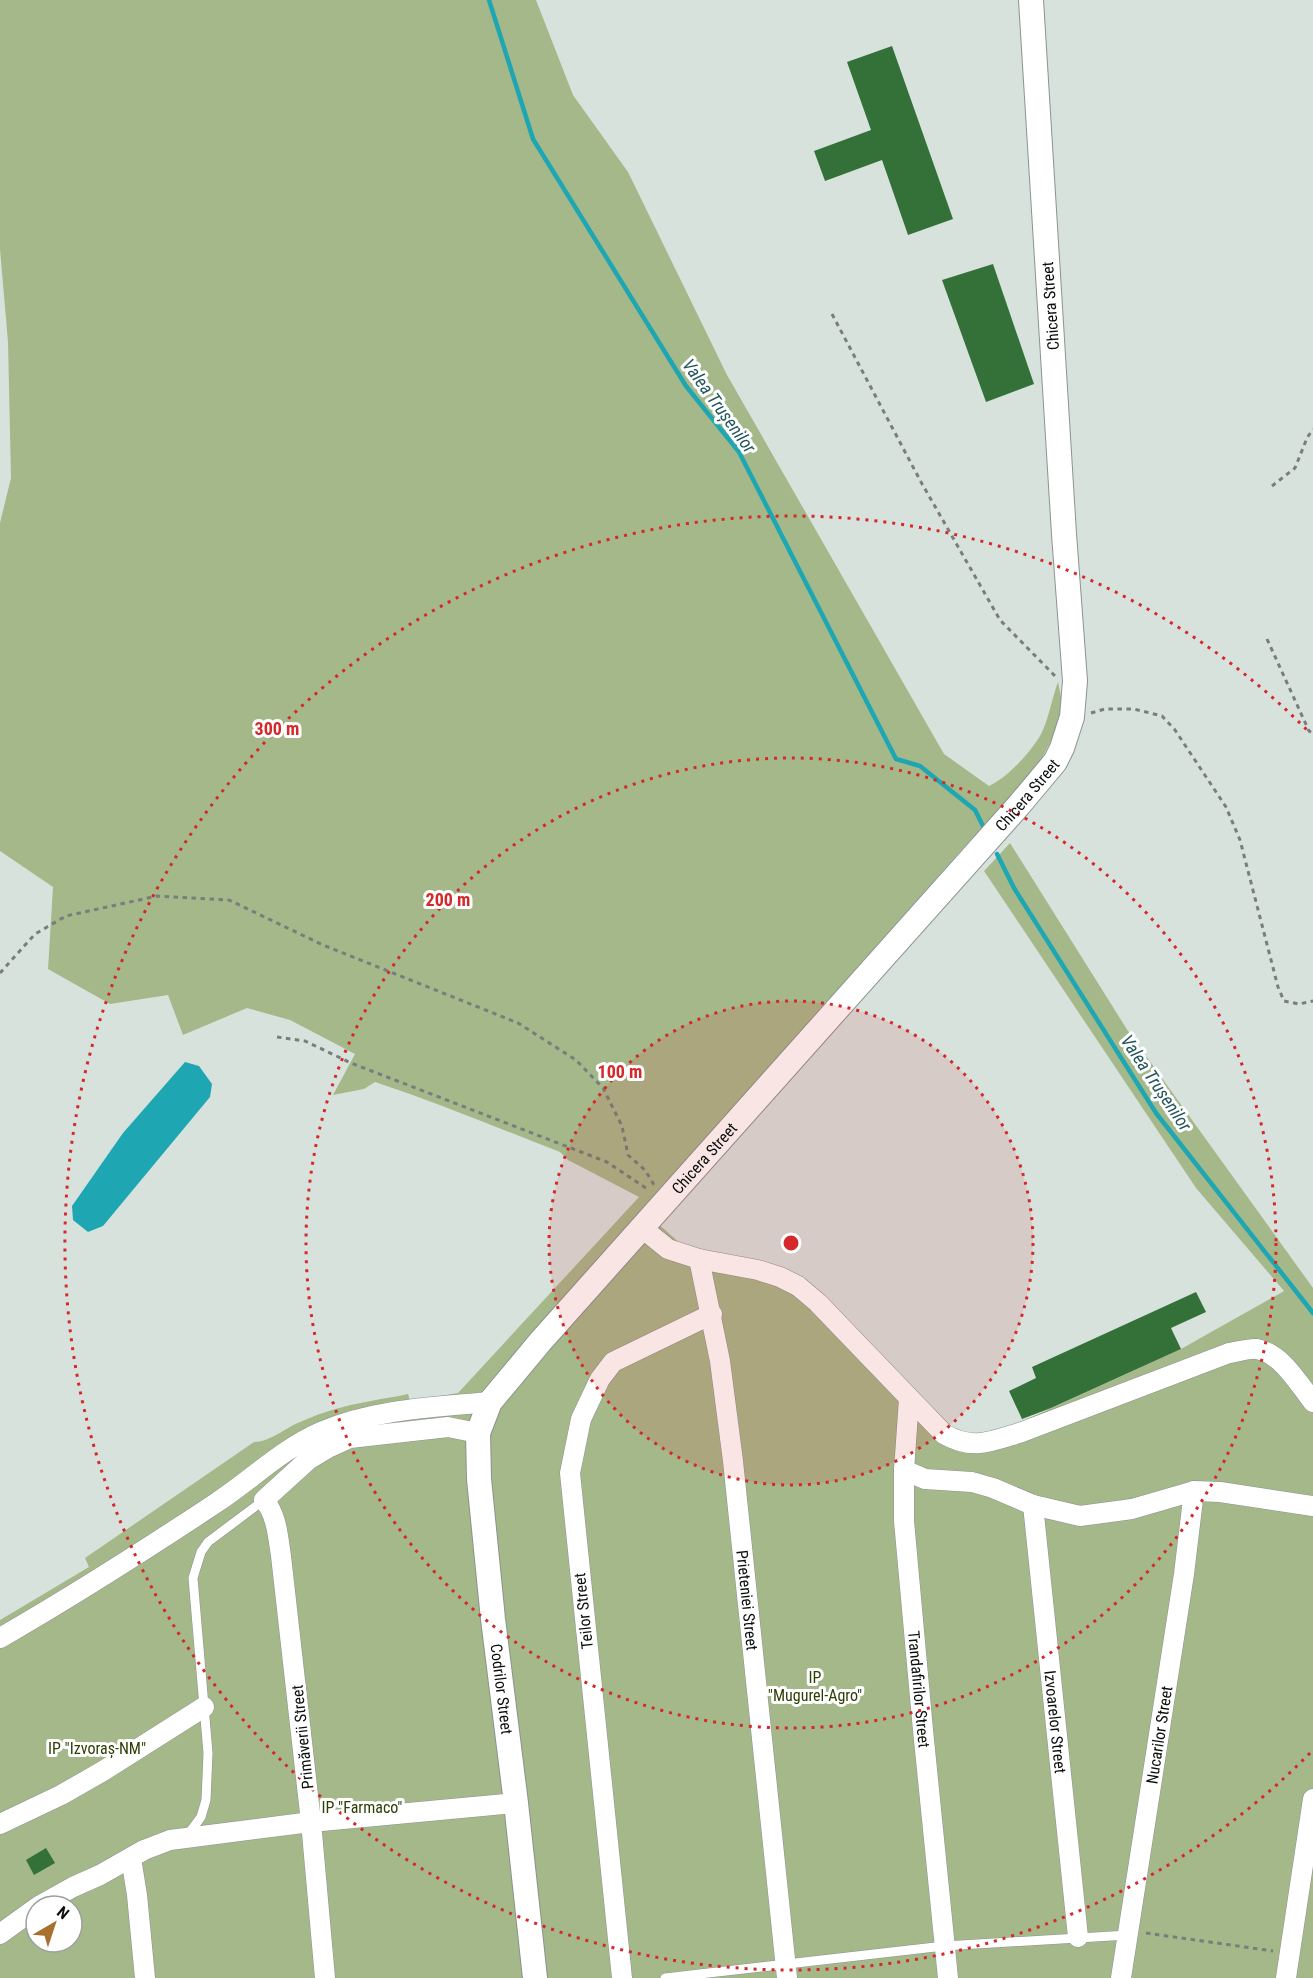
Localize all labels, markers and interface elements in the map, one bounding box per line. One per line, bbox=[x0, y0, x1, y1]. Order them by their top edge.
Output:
street label: Chicera Street bbox=[1038, 261, 1063, 351]
water label: Valea Trușenilor bbox=[677, 355, 761, 458]
text: 300 m bbox=[255, 718, 299, 739]
street label: Chicera Street bbox=[991, 755, 1064, 835]
text: 200 m bbox=[426, 889, 470, 910]
water label: Valea Trușenilor bbox=[1116, 1031, 1197, 1136]
text: 100 m bbox=[598, 1061, 642, 1082]
street label: Chicera Street bbox=[668, 1119, 741, 1198]
centre of rings bbox=[781, 1233, 801, 1253]
street label: Prieteniei Street bbox=[732, 1549, 762, 1652]
street label: Teilor Street bbox=[570, 1572, 597, 1650]
street label: Trandafirilor Street bbox=[904, 1630, 934, 1749]
street label: Codrilor Street bbox=[487, 1643, 517, 1736]
park label: IP "Mugurel-Agro" bbox=[768, 1668, 862, 1705]
street label: Izvoarelor Street bbox=[1040, 1669, 1070, 1775]
street label: Primăverii Street bbox=[288, 1684, 317, 1790]
street label: Nucarilor Street bbox=[1142, 1684, 1176, 1785]
park label: IP "Izvoraș-NM" bbox=[48, 1739, 146, 1759]
park label: IP "Farmaco" bbox=[322, 1798, 402, 1817]
north arrow bbox=[24, 1894, 84, 1954]
text: N bbox=[53, 1902, 73, 1923]

